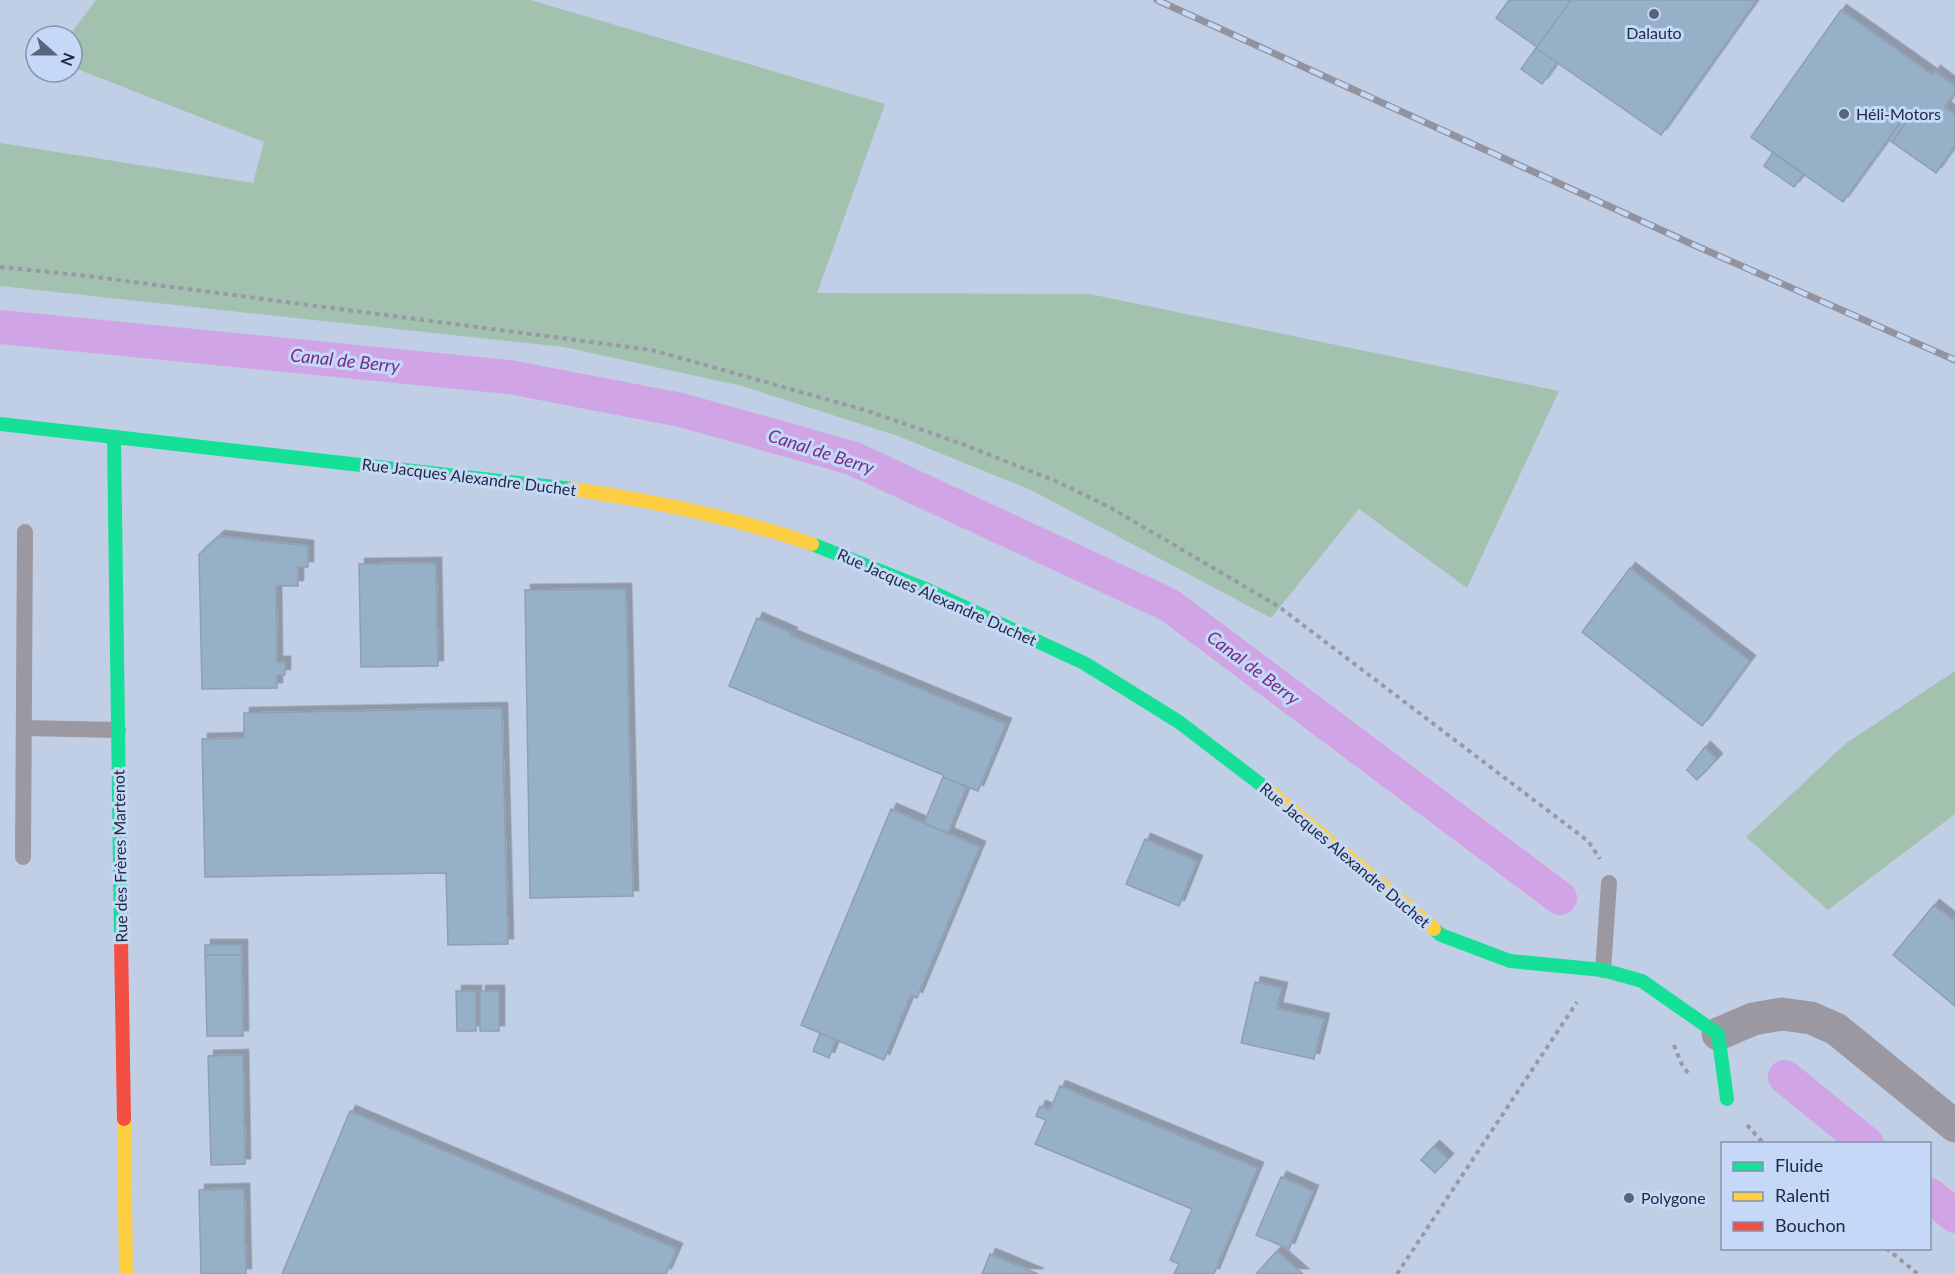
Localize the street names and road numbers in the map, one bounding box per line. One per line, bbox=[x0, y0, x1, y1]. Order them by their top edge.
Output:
street label: Rue Jacques Alexandre Duchet bbox=[361, 454, 578, 499]
street label: Rue Jacques Alexandre Duchet bbox=[835, 544, 1040, 649]
street label: Rue des Frères Martenot bbox=[108, 769, 131, 943]
street label: Rue Jacques Alexandre Duchet bbox=[1257, 778, 1434, 931]

